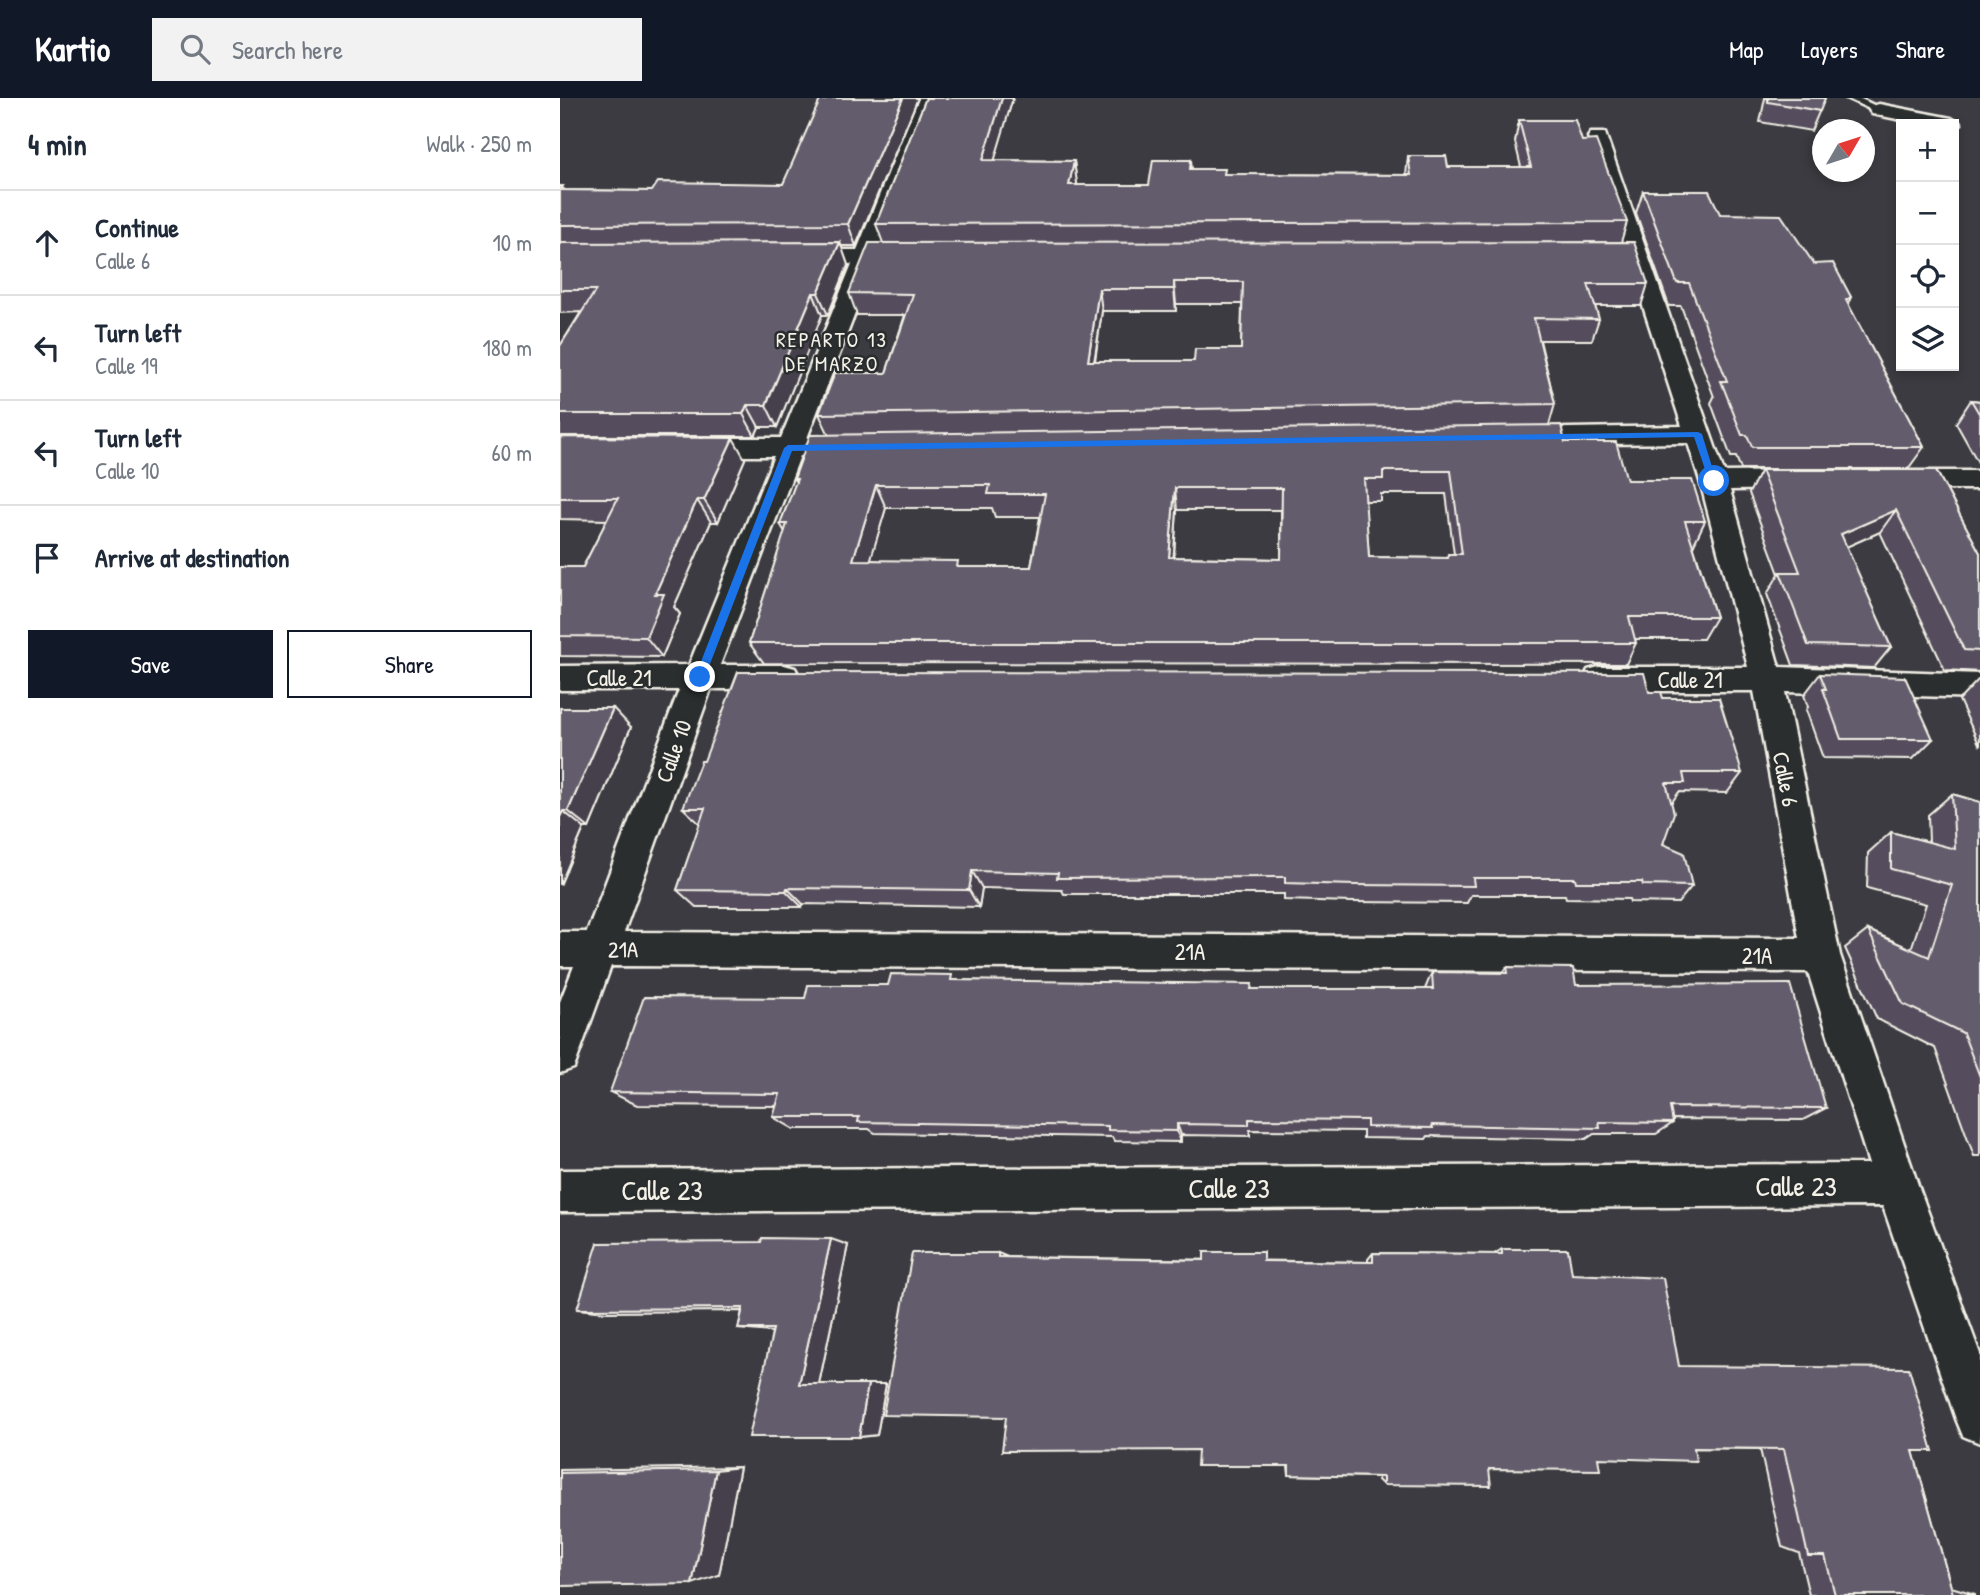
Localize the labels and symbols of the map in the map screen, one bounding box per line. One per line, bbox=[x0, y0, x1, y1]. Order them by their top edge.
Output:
north arrow bbox=[1812, 119, 1875, 182]
district label: REPARTO 13 DE MARZO bbox=[776, 325, 888, 378]
route start bbox=[1698, 465, 1729, 496]
route end bbox=[684, 661, 715, 692]
street label: Calle 21 bbox=[586, 662, 652, 693]
street label: Calle 21 bbox=[1657, 664, 1723, 695]
street label: Calle 10 bbox=[647, 715, 699, 787]
street label: Calle 6 bbox=[1766, 749, 1806, 809]
street label: 21A bbox=[608, 933, 638, 965]
street label: 21A bbox=[1175, 936, 1205, 967]
street label: 21A bbox=[1742, 940, 1772, 971]
street label: Calle 23 bbox=[1755, 1167, 1837, 1205]
street label: Calle 23 bbox=[1188, 1169, 1270, 1207]
street label: Calle 23 bbox=[621, 1171, 703, 1209]

